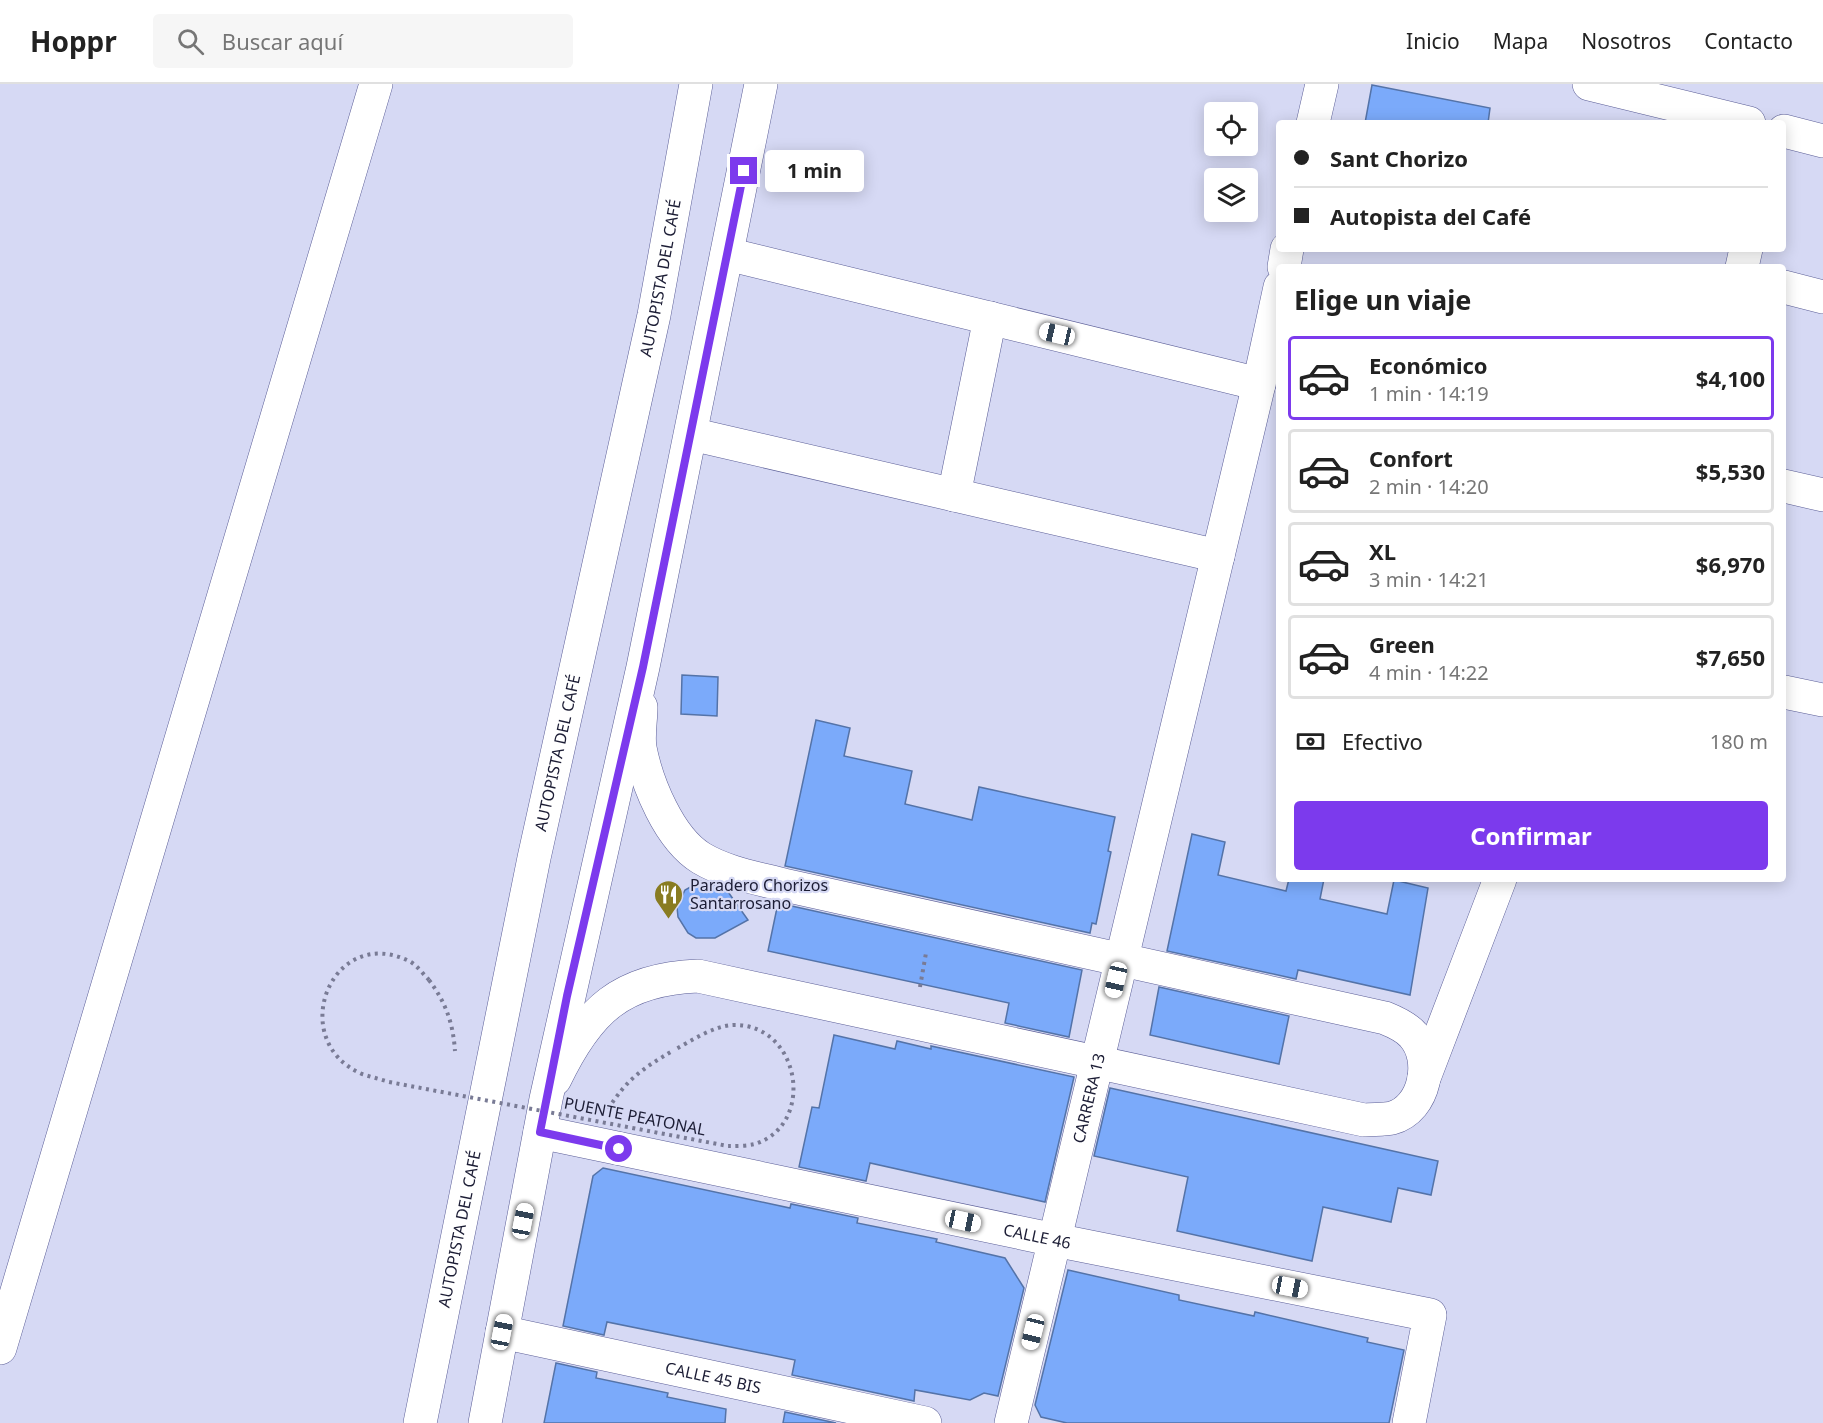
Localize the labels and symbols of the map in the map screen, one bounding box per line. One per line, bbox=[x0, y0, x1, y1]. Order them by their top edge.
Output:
callout: 1 min bbox=[765, 150, 864, 192]
route end bbox=[730, 157, 757, 184]
street label: AUTOPISTA DEL CAFÉ bbox=[634, 197, 686, 359]
car bbox=[1037, 321, 1077, 347]
street label: AUTOPISTA DEL CAFÉ bbox=[529, 673, 585, 833]
place label: Paradero Chorizos Santarrosano bbox=[690, 874, 828, 914]
restaurant icon: Paradero Chorizos Santarrosano bbox=[653, 878, 685, 920]
car bbox=[1103, 960, 1129, 1000]
street label: CARRERA 13 bbox=[1067, 1051, 1110, 1145]
street label: PUENTE PEATONAL bbox=[562, 1091, 708, 1141]
route start bbox=[605, 1135, 632, 1162]
street label: AUTOPISTA DEL CAFÉ bbox=[433, 1148, 486, 1309]
car bbox=[511, 1202, 535, 1240]
car bbox=[944, 1208, 982, 1234]
street label: CALLE 46 bbox=[1001, 1218, 1073, 1254]
car bbox=[1271, 1275, 1309, 1299]
car bbox=[1020, 1312, 1046, 1352]
car bbox=[490, 1313, 514, 1351]
street label: CALLE 45 BIS bbox=[663, 1356, 763, 1398]

